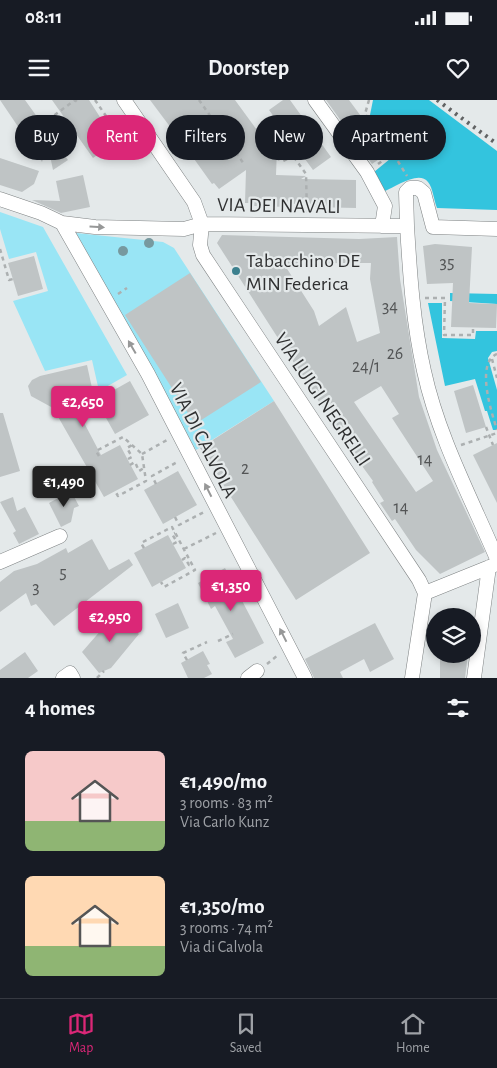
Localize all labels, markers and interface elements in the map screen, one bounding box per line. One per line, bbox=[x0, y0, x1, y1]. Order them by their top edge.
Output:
text: 08:11 bbox=[25, 8, 62, 27]
icon: menu bbox=[25, 54, 53, 82]
icon: heart bbox=[444, 54, 472, 82]
text: Doorstep bbox=[208, 57, 289, 79]
chip: Buy bbox=[15, 115, 77, 160]
chip: Rent bbox=[87, 115, 156, 160]
chip: Filters bbox=[166, 115, 245, 160]
chip: New bbox=[255, 115, 323, 160]
chip: Apartment bbox=[333, 115, 446, 160]
street label: VIA DEI NAVALI bbox=[217, 195, 341, 217]
one-way arrow bbox=[89, 223, 105, 231]
place label: Tabacchino DE MIN Federica bbox=[246, 251, 360, 294]
house number: 35 bbox=[440, 254, 454, 272]
marker: Tabacchino DE MIN Federica bbox=[230, 265, 242, 277]
house number: 34 bbox=[382, 298, 398, 316]
street label: VIA LUIGI NEGRELLI bbox=[270, 329, 374, 470]
one-way arrow bbox=[128, 339, 136, 354]
house number: 26 bbox=[387, 345, 403, 363]
house number: 24/1 bbox=[352, 358, 380, 376]
street label: VIA DI CALVOLA bbox=[166, 380, 241, 501]
pin: €2,650 bbox=[42, 386, 124, 428]
text: €2,650 bbox=[62, 394, 104, 410]
house number: 14 bbox=[418, 451, 433, 469]
house number: 2 bbox=[241, 460, 249, 478]
pin: €1,490 bbox=[23, 466, 105, 508]
text: €1,490 bbox=[43, 474, 85, 490]
one-way arrow bbox=[204, 483, 212, 498]
house number: 14 bbox=[394, 499, 409, 517]
house number: 5 bbox=[59, 564, 67, 582]
pin: €1,350 bbox=[190, 570, 272, 612]
text: €1,350 bbox=[211, 578, 251, 594]
house number: 3 bbox=[32, 579, 40, 597]
pin: €2,950 bbox=[69, 600, 151, 643]
map controls bbox=[426, 608, 481, 663]
button: layers bbox=[426, 608, 481, 663]
text: €2,950 bbox=[89, 609, 131, 625]
one-way arrow bbox=[279, 627, 287, 642]
icon: filters bbox=[444, 694, 472, 722]
text: 4 homes bbox=[25, 698, 95, 719]
icon: home bbox=[65, 771, 125, 831]
text: €1,490/mo bbox=[180, 771, 267, 792]
text: 3 rooms · 83 m² bbox=[180, 795, 273, 811]
text: Via Carlo Kunz bbox=[180, 814, 269, 830]
icon: home bbox=[65, 896, 125, 956]
text: €1,350/mo bbox=[180, 896, 265, 917]
text: 3 rooms · 74 m² bbox=[180, 920, 273, 936]
text: Via di Calvola bbox=[180, 939, 263, 955]
tab: Map bbox=[67, 1010, 95, 1057]
tab: Saved bbox=[230, 1010, 262, 1057]
tab: Home bbox=[396, 1010, 430, 1057]

